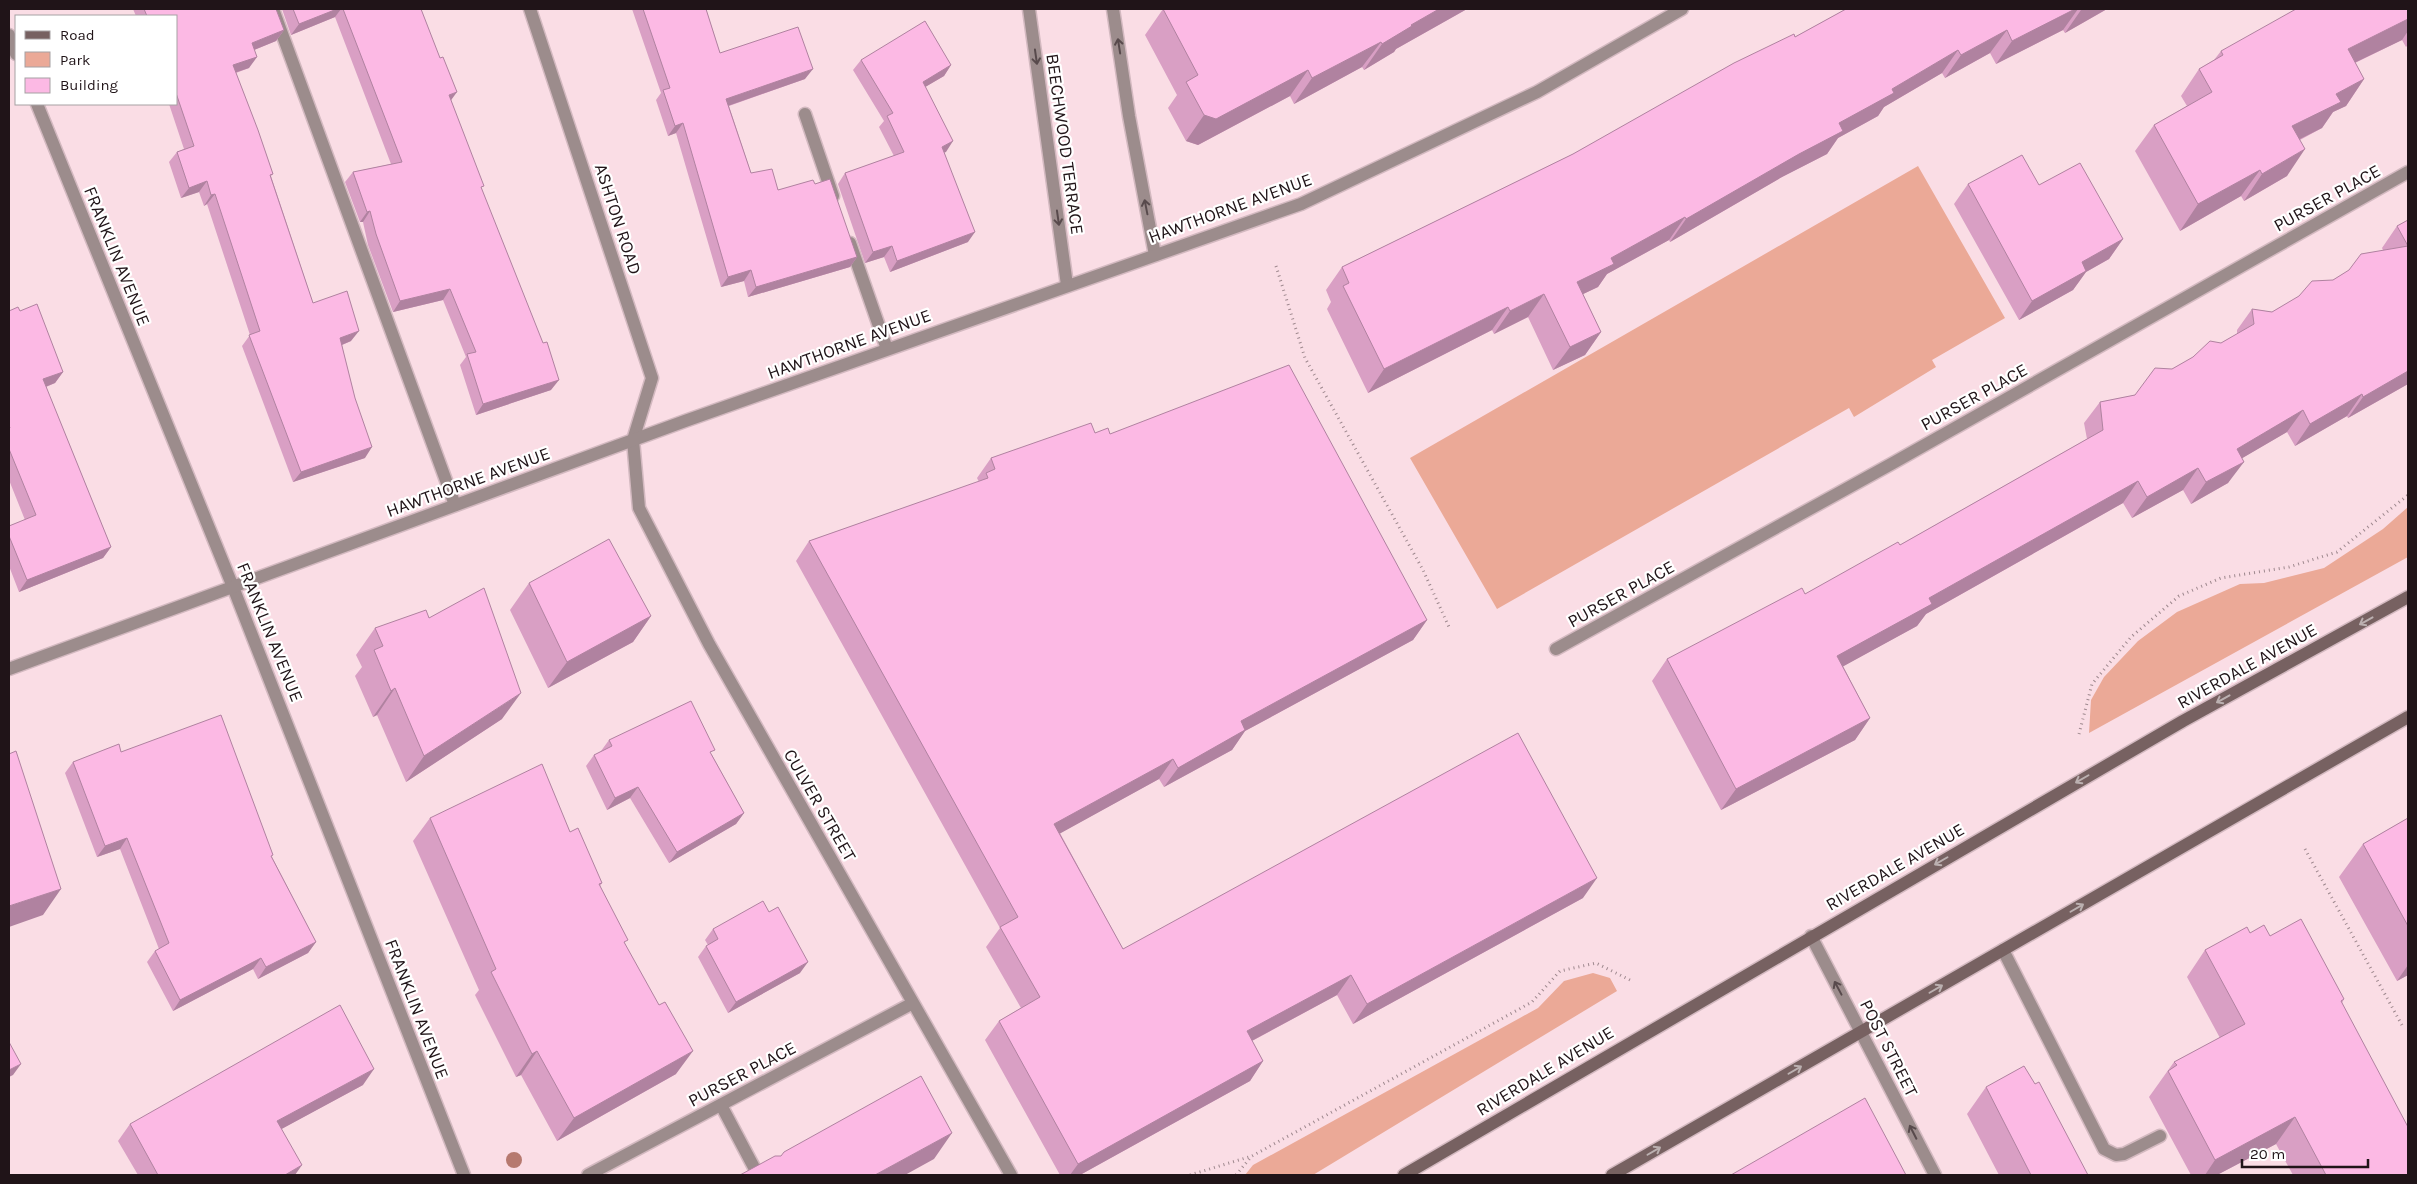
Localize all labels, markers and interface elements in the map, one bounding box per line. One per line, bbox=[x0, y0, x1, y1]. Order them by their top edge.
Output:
legend bbox=[15, 15, 178, 105]
text: Road bbox=[60, 26, 95, 44]
one-way arrow bbox=[1113, 39, 1123, 55]
one-way arrow bbox=[1031, 49, 1041, 65]
text: Park bbox=[60, 51, 90, 69]
street label: BEECHWOOD TERRACE bbox=[1041, 52, 1089, 236]
text: Building bbox=[60, 76, 118, 94]
street label: PURSER PLACE bbox=[2270, 160, 2384, 236]
street label: ASHTON ROAD bbox=[590, 161, 646, 277]
street label: HAWTHORNE AVENUE bbox=[1145, 168, 1315, 248]
street label: FRANKLIN AVENUE bbox=[79, 183, 155, 329]
one-way arrow bbox=[1141, 199, 1151, 215]
one-way arrow bbox=[1053, 210, 1063, 226]
street label: HAWTHORNE AVENUE bbox=[764, 304, 934, 384]
street label: PURSER PLACE bbox=[1917, 359, 2031, 435]
street label: HAWTHORNE AVENUE bbox=[383, 442, 553, 522]
street label: PURSER PLACE bbox=[1564, 556, 1678, 632]
street label: FRANKLIN AVENUE bbox=[232, 559, 308, 705]
one-way arrow bbox=[2359, 616, 2373, 626]
street label: RIVERDALE AVENUE bbox=[2173, 618, 2321, 714]
one-way arrow bbox=[2216, 695, 2231, 704]
street label: CULVER STREET bbox=[779, 745, 861, 865]
one-way arrow bbox=[2075, 775, 2090, 785]
street label: RIVERDALE AVENUE bbox=[1822, 818, 1968, 916]
one-way arrow bbox=[1935, 856, 1949, 866]
one-way arrow bbox=[2069, 902, 2083, 912]
street label: FRANKLIN AVENUE bbox=[380, 936, 454, 1082]
one-way arrow bbox=[1833, 980, 1843, 995]
one-way arrow bbox=[1928, 983, 1943, 993]
street label: POST STREET bbox=[1855, 996, 1923, 1100]
street label: RIVERDALE AVENUE bbox=[1472, 1021, 1618, 1121]
street label: PURSER PLACE bbox=[684, 1036, 800, 1112]
one-way arrow bbox=[1788, 1065, 1803, 1075]
one-way arrow bbox=[1908, 1125, 1917, 1140]
scale bar bbox=[2242, 1136, 2368, 1168]
text: 20 m bbox=[2250, 1145, 2285, 1163]
one-way arrow bbox=[1647, 1146, 1662, 1156]

